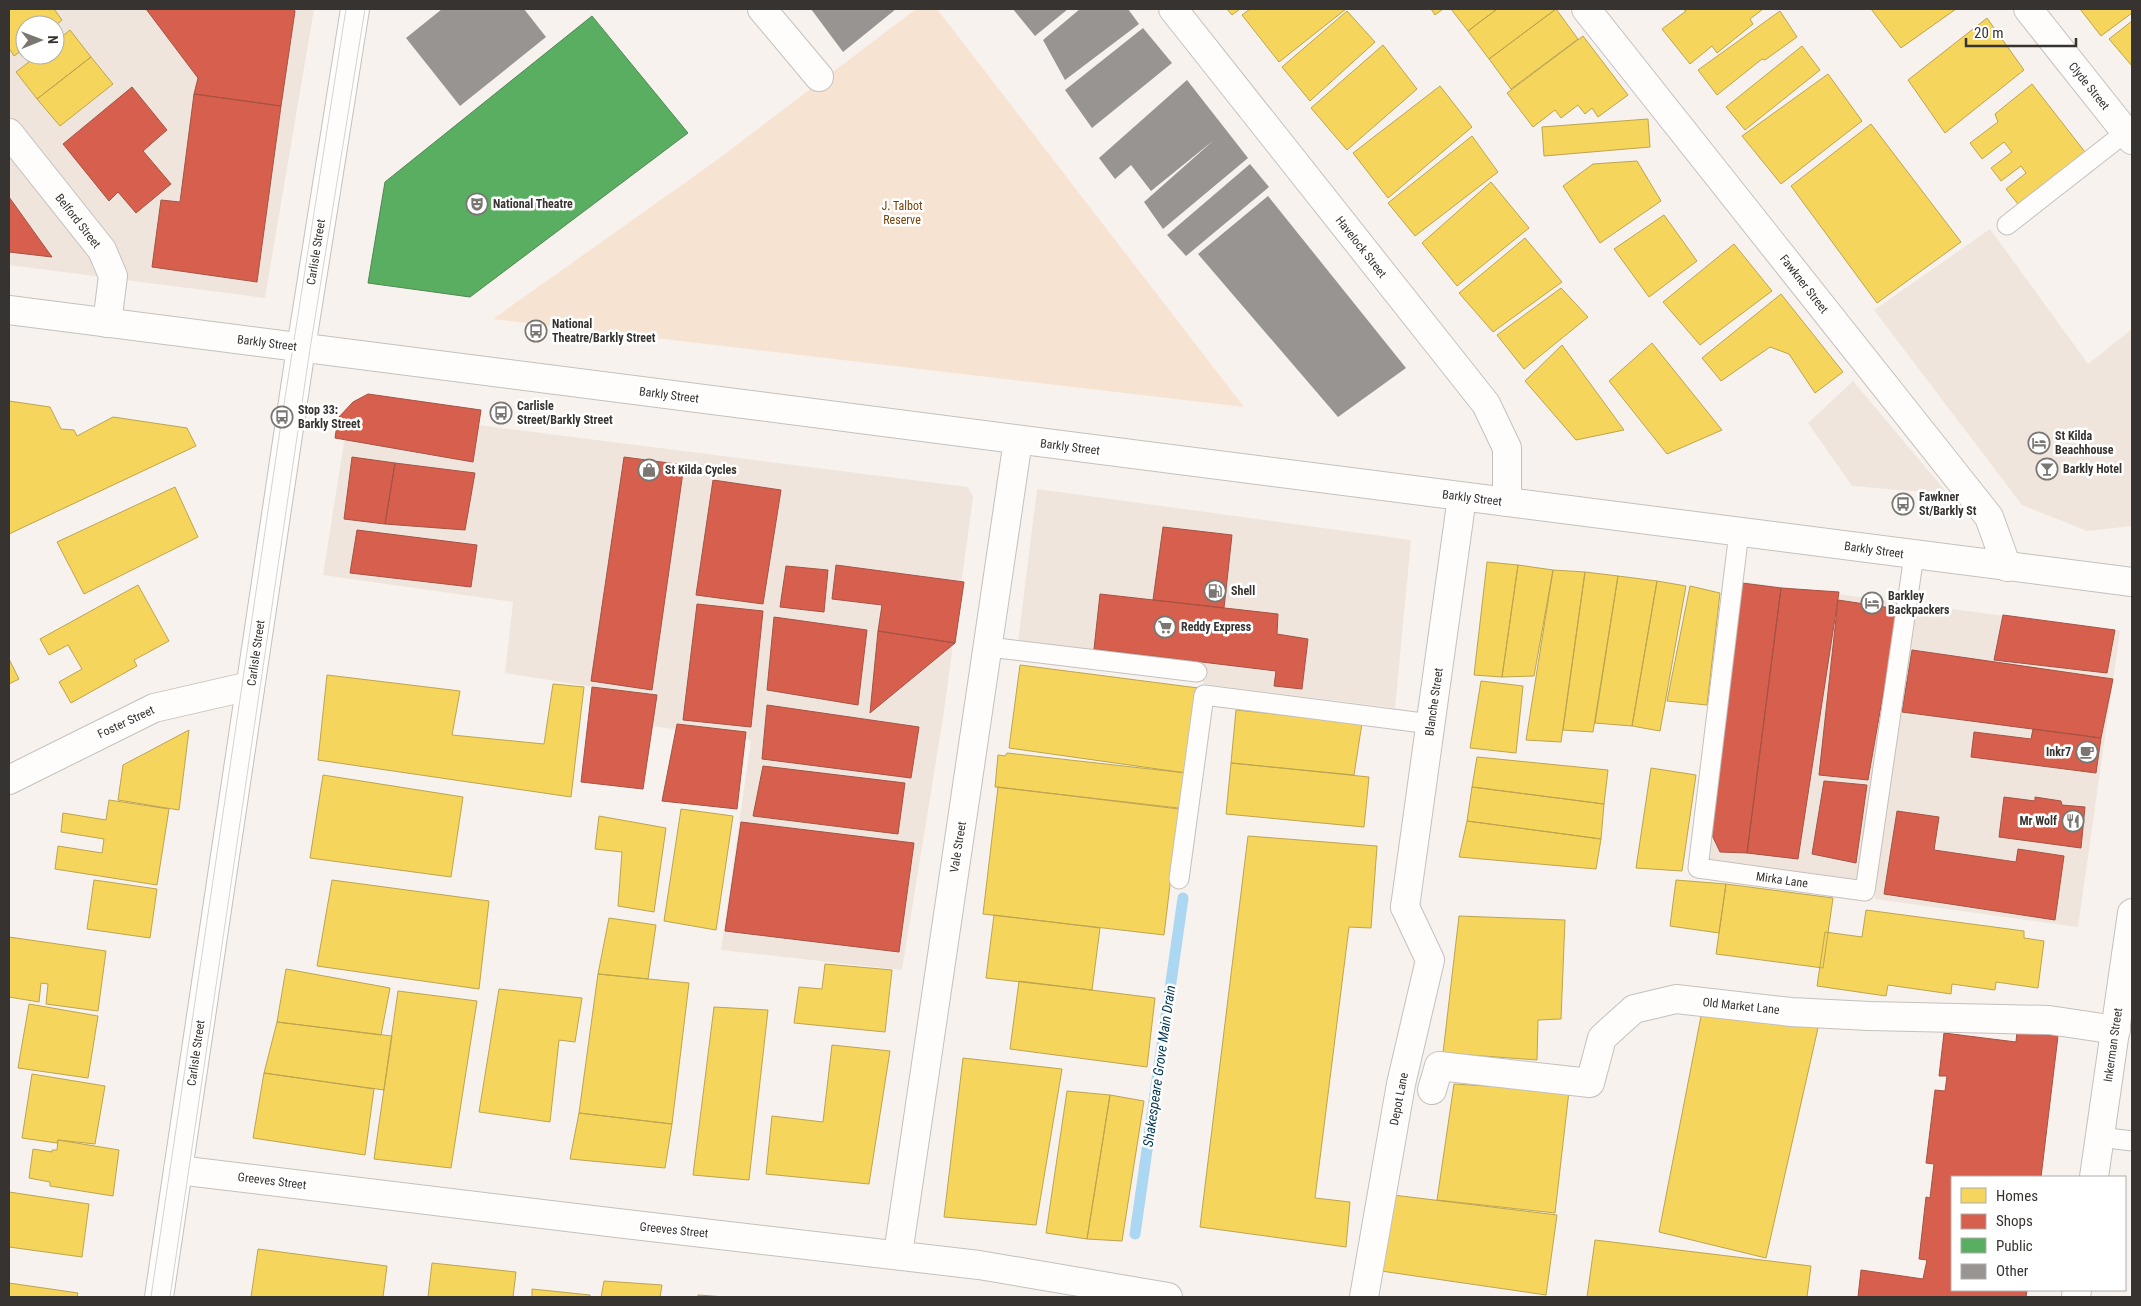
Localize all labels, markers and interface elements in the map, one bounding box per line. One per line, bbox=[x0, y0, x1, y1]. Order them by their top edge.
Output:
north arrow bbox=[15, 15, 65, 65]
scale bar bbox=[1966, 15, 2076, 47]
text: 20 m bbox=[1974, 24, 2004, 42]
text: N bbox=[45, 35, 61, 44]
street label: Clyde Street bbox=[2066, 59, 2113, 113]
street label: Belford Street bbox=[52, 191, 104, 251]
theatre icon: National Theatre bbox=[465, 192, 489, 216]
place label: National Theatre bbox=[493, 197, 573, 211]
park label: J. Talbot Reserve bbox=[881, 199, 923, 227]
street label: Havelock Street bbox=[1333, 213, 1390, 281]
street label: Carlisle Street bbox=[304, 218, 328, 286]
street label: Fawkner Street bbox=[1777, 252, 1831, 316]
place label: National Theatre/Barkly Street bbox=[552, 317, 656, 345]
bus stop icon: National Theatre/Barkly Street bbox=[524, 319, 548, 343]
street label: Barkly Street bbox=[236, 332, 298, 354]
street label: Barkly Street bbox=[638, 384, 700, 406]
place label: Carlisle Street/Barkly Street bbox=[517, 399, 613, 427]
bus stop icon: Carlisle Street/Barkly Street bbox=[489, 401, 513, 425]
place label: Stop 33: Barkly Street bbox=[298, 403, 361, 431]
bus stop icon: Stop 33: Barkly Street bbox=[270, 405, 294, 429]
place label: St Kilda Beachhouse bbox=[2055, 429, 2114, 457]
hotel icon: St Kilda Beachhouse bbox=[2027, 431, 2051, 455]
street label: Barkly Street bbox=[1039, 436, 1101, 458]
bar icon: Barkly Hotel bbox=[2035, 457, 2059, 481]
shop icon: St Kilda Cycles bbox=[637, 458, 661, 482]
place label: Barkly Hotel bbox=[2063, 462, 2122, 476]
place label: St Kilda Cycles bbox=[665, 463, 737, 477]
street label: Barkly Street bbox=[1441, 487, 1503, 509]
place label: Fawkner St/Barkly St bbox=[1919, 490, 1977, 518]
bus stop icon: Fawkner St/Barkly St bbox=[1891, 492, 1915, 516]
street label: Barkly Street bbox=[1843, 539, 1905, 561]
fuel station icon: Shell bbox=[1203, 579, 1227, 603]
place label: Shell bbox=[1231, 584, 1255, 598]
place label: Barkley Backpackers bbox=[1888, 589, 1950, 617]
hotel icon: Barkley Backpackers bbox=[1860, 591, 1884, 615]
supermarket icon: Reddy Express bbox=[1153, 615, 1177, 639]
street label: Carlisle Street bbox=[244, 619, 268, 687]
place label: Reddy Express bbox=[1181, 620, 1252, 634]
street label: Blanche Street bbox=[1422, 667, 1446, 737]
street label: Foster Street bbox=[95, 703, 157, 741]
cafe icon: Inkr7 bbox=[2075, 740, 2099, 764]
place label: Inkr7 bbox=[2046, 745, 2071, 759]
restaurant icon: Mr Wolf bbox=[2061, 809, 2085, 833]
place label: Mr Wolf bbox=[2019, 814, 2057, 828]
street label: Vale Street bbox=[947, 820, 969, 874]
street label: Mirka Lane bbox=[1755, 869, 1809, 891]
water label: Shakespeare Grove Main Drain bbox=[1140, 984, 1178, 1148]
street label: Old Market Lane bbox=[1702, 995, 1781, 1017]
street label: Inkerman Street bbox=[2101, 1007, 2125, 1083]
street label: Carlisle Street bbox=[184, 1019, 208, 1087]
street label: Depot Lane bbox=[1387, 1071, 1411, 1127]
street label: Greeves Street bbox=[237, 1170, 307, 1192]
legend bbox=[1951, 1176, 2126, 1291]
text: Homes bbox=[1996, 1187, 2038, 1205]
text: Shops bbox=[1996, 1212, 2033, 1230]
street label: Greeves Street bbox=[639, 1219, 709, 1241]
text: Public bbox=[1996, 1237, 2033, 1255]
text: Other bbox=[1996, 1262, 2029, 1280]

